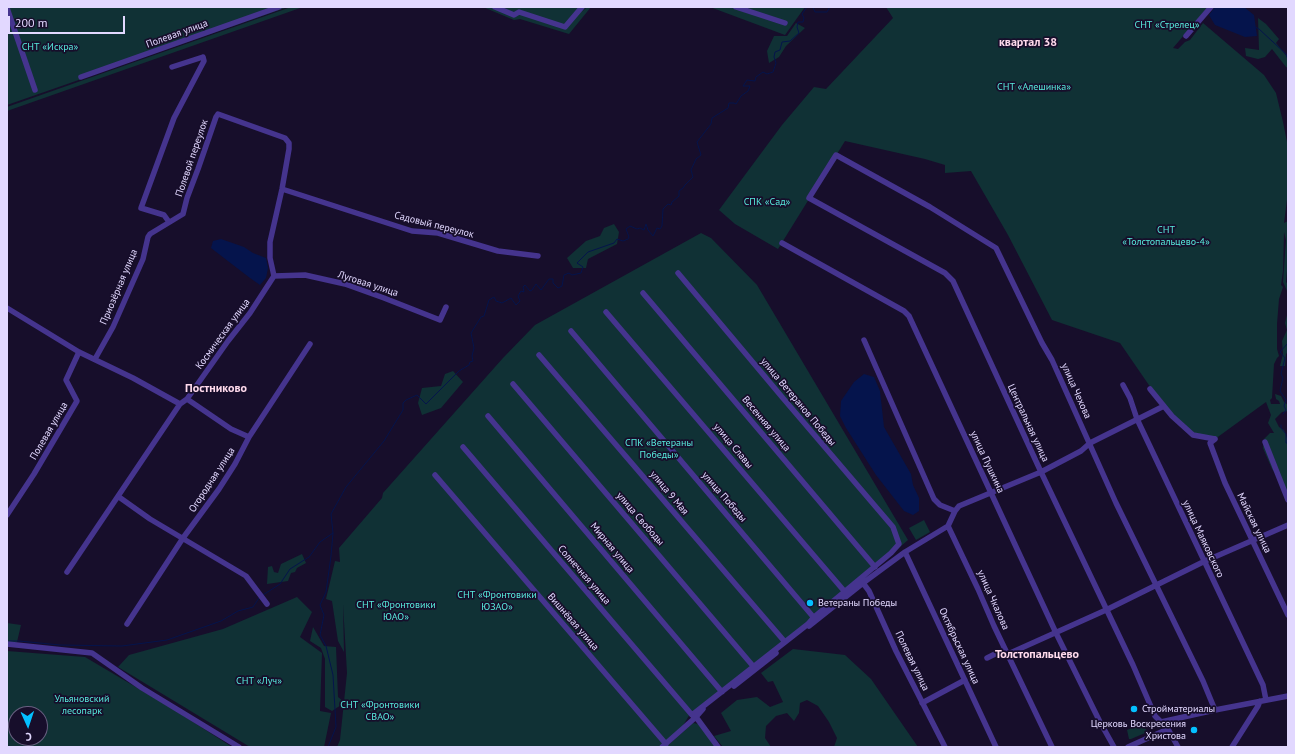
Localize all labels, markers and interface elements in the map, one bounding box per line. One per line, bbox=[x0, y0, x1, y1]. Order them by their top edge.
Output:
scale bar bbox=[10, 8, 127, 34]
text: 200 m bbox=[15, 15, 48, 30]
street label: Полевая улица bbox=[144, 17, 210, 51]
park label: СНТ «Стрелец» bbox=[1134, 19, 1200, 31]
district label: квартал 38 bbox=[999, 36, 1057, 50]
park label: СНТ «Искра» bbox=[22, 41, 78, 53]
park label: СНТ «Алешинка» bbox=[997, 81, 1071, 93]
street label: Полевой переулок bbox=[173, 118, 211, 198]
park label: СПК «Сад» bbox=[744, 196, 790, 208]
street label: Садовый переулок bbox=[393, 209, 475, 241]
park label: СНТ «Толстопальцево-4» bbox=[1122, 224, 1210, 248]
street label: Приозёрная улица bbox=[98, 247, 140, 327]
street label: Луговая улица bbox=[336, 269, 400, 299]
street label: Космическая улица bbox=[193, 296, 253, 372]
street label: улица Ветеранов Победы bbox=[758, 356, 838, 448]
street label: улица Чехова bbox=[1058, 361, 1094, 421]
district label: Постниково bbox=[185, 382, 247, 396]
street label: Центральная улица bbox=[1005, 382, 1051, 464]
street label: Весенняя улица bbox=[739, 394, 793, 454]
street label: Полевая улица bbox=[28, 400, 70, 462]
street label: улица Славы bbox=[711, 421, 755, 471]
street label: улица Пушкина bbox=[967, 429, 1007, 495]
park label: СПК «Ветераны Победы» bbox=[625, 437, 693, 460]
street label: Огородная улица bbox=[187, 445, 237, 515]
street label: улица 9 Мая bbox=[647, 469, 691, 517]
street label: улица Победы bbox=[699, 470, 749, 524]
street label: улица Свободы bbox=[614, 490, 666, 548]
street label: Майская улица bbox=[1234, 491, 1274, 555]
street label: улица Маяковского bbox=[1180, 498, 1226, 580]
street label: Мирная улица bbox=[587, 520, 637, 576]
street label: Солнечная улица bbox=[555, 543, 613, 607]
street label: улица Чкалова bbox=[974, 568, 1012, 632]
park label: СНТ «Фронтовики ЮЗАО» bbox=[457, 589, 537, 612]
street label: Вишнёвая улица bbox=[545, 591, 601, 653]
place label: Ветераны Победы bbox=[818, 597, 897, 609]
marker: Ветераны Победы bbox=[805, 598, 815, 608]
park label: СНТ «Фронтовики ЮАО» bbox=[356, 599, 436, 622]
street label: Октябрьская улица bbox=[936, 606, 982, 686]
street label: Полевая улица bbox=[892, 629, 932, 693]
district label: Толстопальцево bbox=[995, 648, 1079, 662]
park label: СНТ «Луч» bbox=[236, 675, 282, 687]
park label: Ульяновский лесопарк bbox=[54, 693, 110, 716]
park label: СНТ «Фронтовики СВАО» bbox=[340, 699, 420, 722]
place label: Стройматериалы bbox=[1142, 703, 1215, 715]
marker: Стройматериалы bbox=[1129, 704, 1139, 714]
north arrow bbox=[8, 706, 48, 746]
place label: Церковь Воскресения Христова bbox=[1091, 718, 1186, 742]
marker: Церковь Воскресения Христова bbox=[1189, 725, 1199, 735]
text: С bbox=[25, 730, 32, 744]

